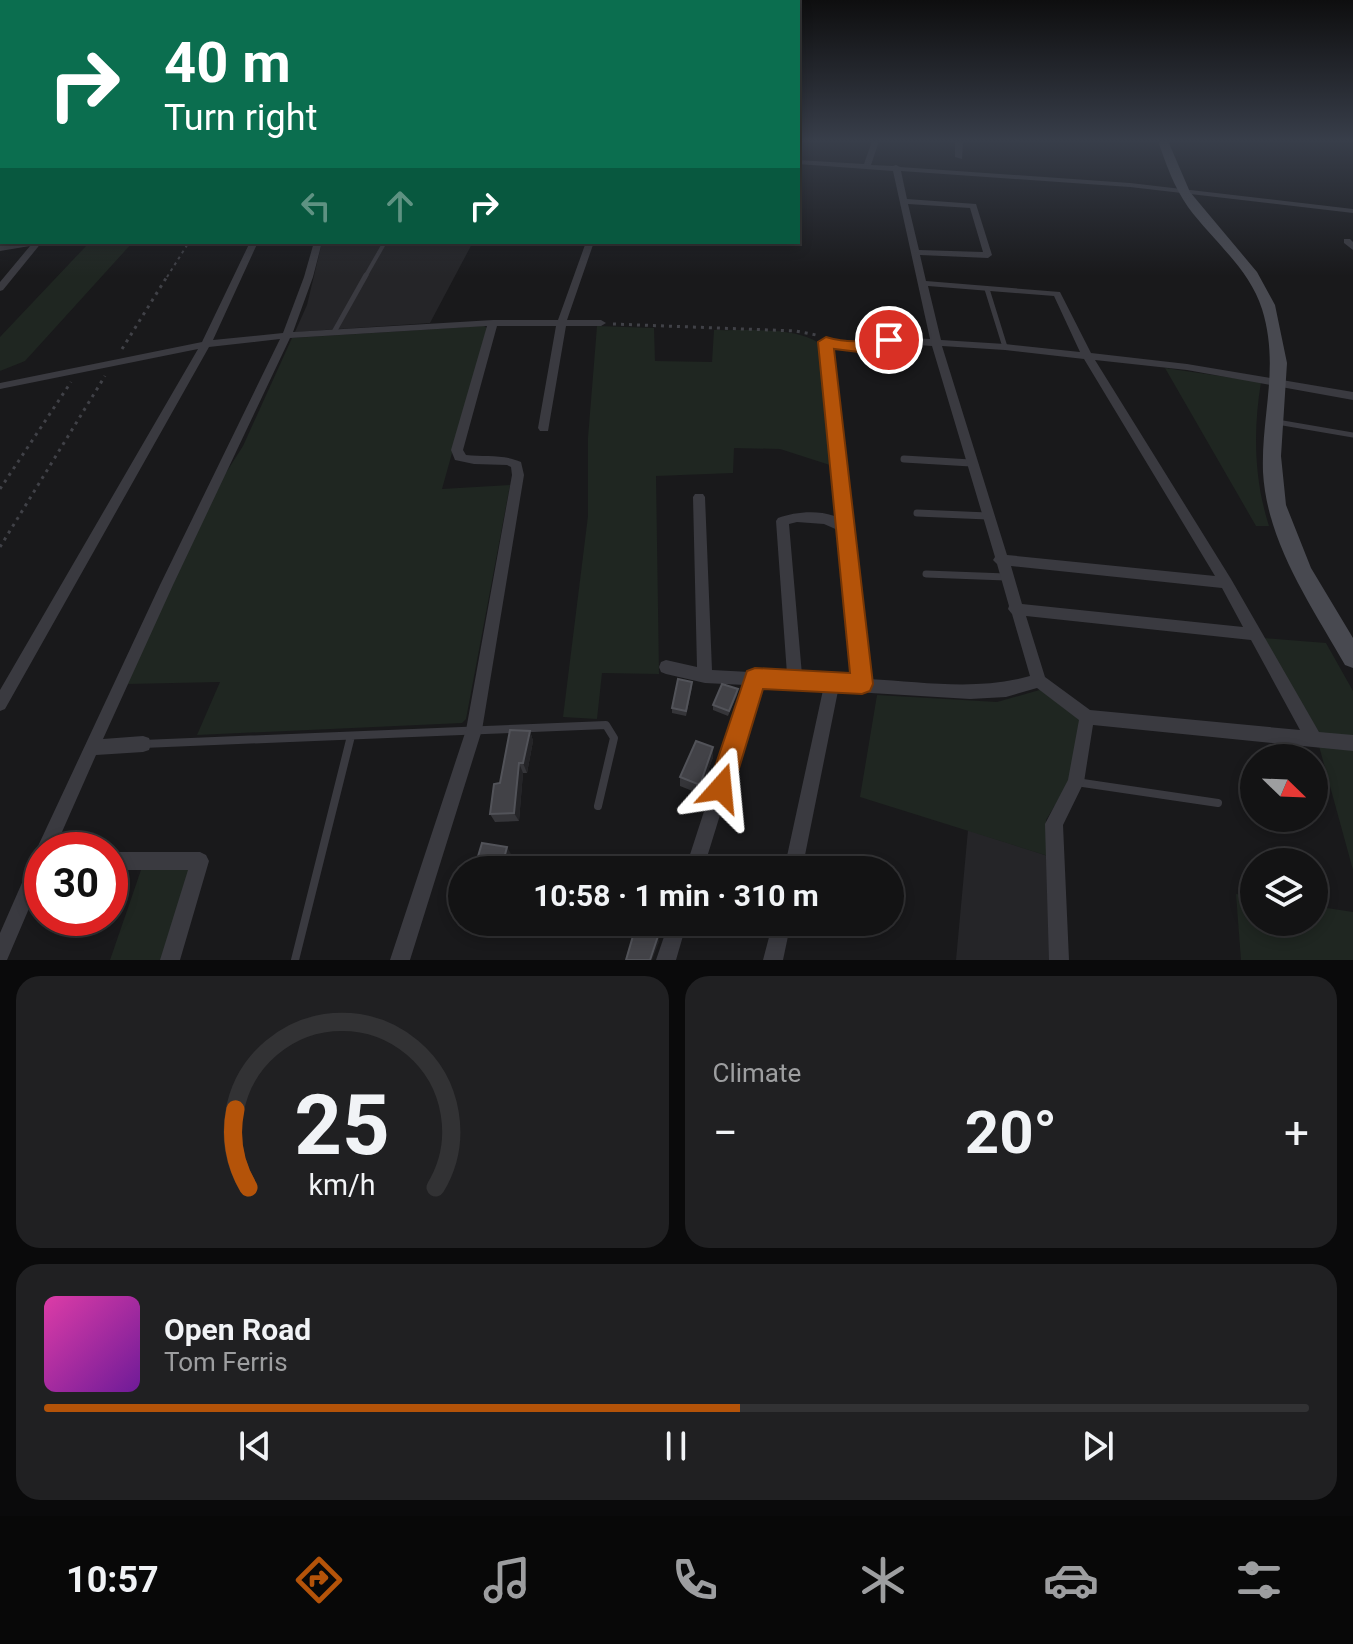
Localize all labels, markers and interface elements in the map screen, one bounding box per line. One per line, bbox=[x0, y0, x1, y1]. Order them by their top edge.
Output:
text: 40 m bbox=[164, 30, 291, 96]
icon: right bbox=[32, 32, 136, 136]
text: Turn right bbox=[164, 97, 317, 139]
icon: left bbox=[294, 184, 338, 228]
icon: ahead bbox=[378, 184, 422, 228]
icon: right bbox=[462, 184, 506, 228]
pin bbox=[855, 306, 923, 374]
icon: arrive bbox=[867, 318, 911, 362]
north arrow bbox=[1240, 744, 1328, 832]
map controls bbox=[1240, 744, 1328, 936]
position arrow bbox=[679, 746, 763, 830]
speed limit sign: 30 bbox=[24, 832, 128, 936]
button: layers bbox=[1240, 848, 1328, 936]
text: 10:58 · 1 min · 310 m bbox=[533, 878, 819, 913]
text: Climate bbox=[713, 1058, 801, 1088]
text: 25 bbox=[295, 1077, 390, 1174]
text: 20° bbox=[965, 1097, 1057, 1168]
text: − bbox=[713, 1107, 738, 1159]
text: + bbox=[1284, 1107, 1309, 1159]
text: km/h bbox=[309, 1168, 376, 1202]
text: Open Road bbox=[164, 1312, 311, 1347]
text: Tom Ferris bbox=[164, 1347, 288, 1377]
icon: previous bbox=[233, 1424, 277, 1468]
icon: pause bbox=[654, 1424, 698, 1468]
icon: next bbox=[1076, 1424, 1120, 1468]
icon: directions bbox=[291, 1552, 347, 1608]
icon: music bbox=[479, 1552, 535, 1608]
icon: phone bbox=[667, 1552, 723, 1608]
icon: climate bbox=[855, 1552, 911, 1608]
icon: car bbox=[1043, 1552, 1099, 1608]
icon: filters bbox=[1231, 1552, 1287, 1608]
text: 10:57 bbox=[66, 1559, 159, 1601]

